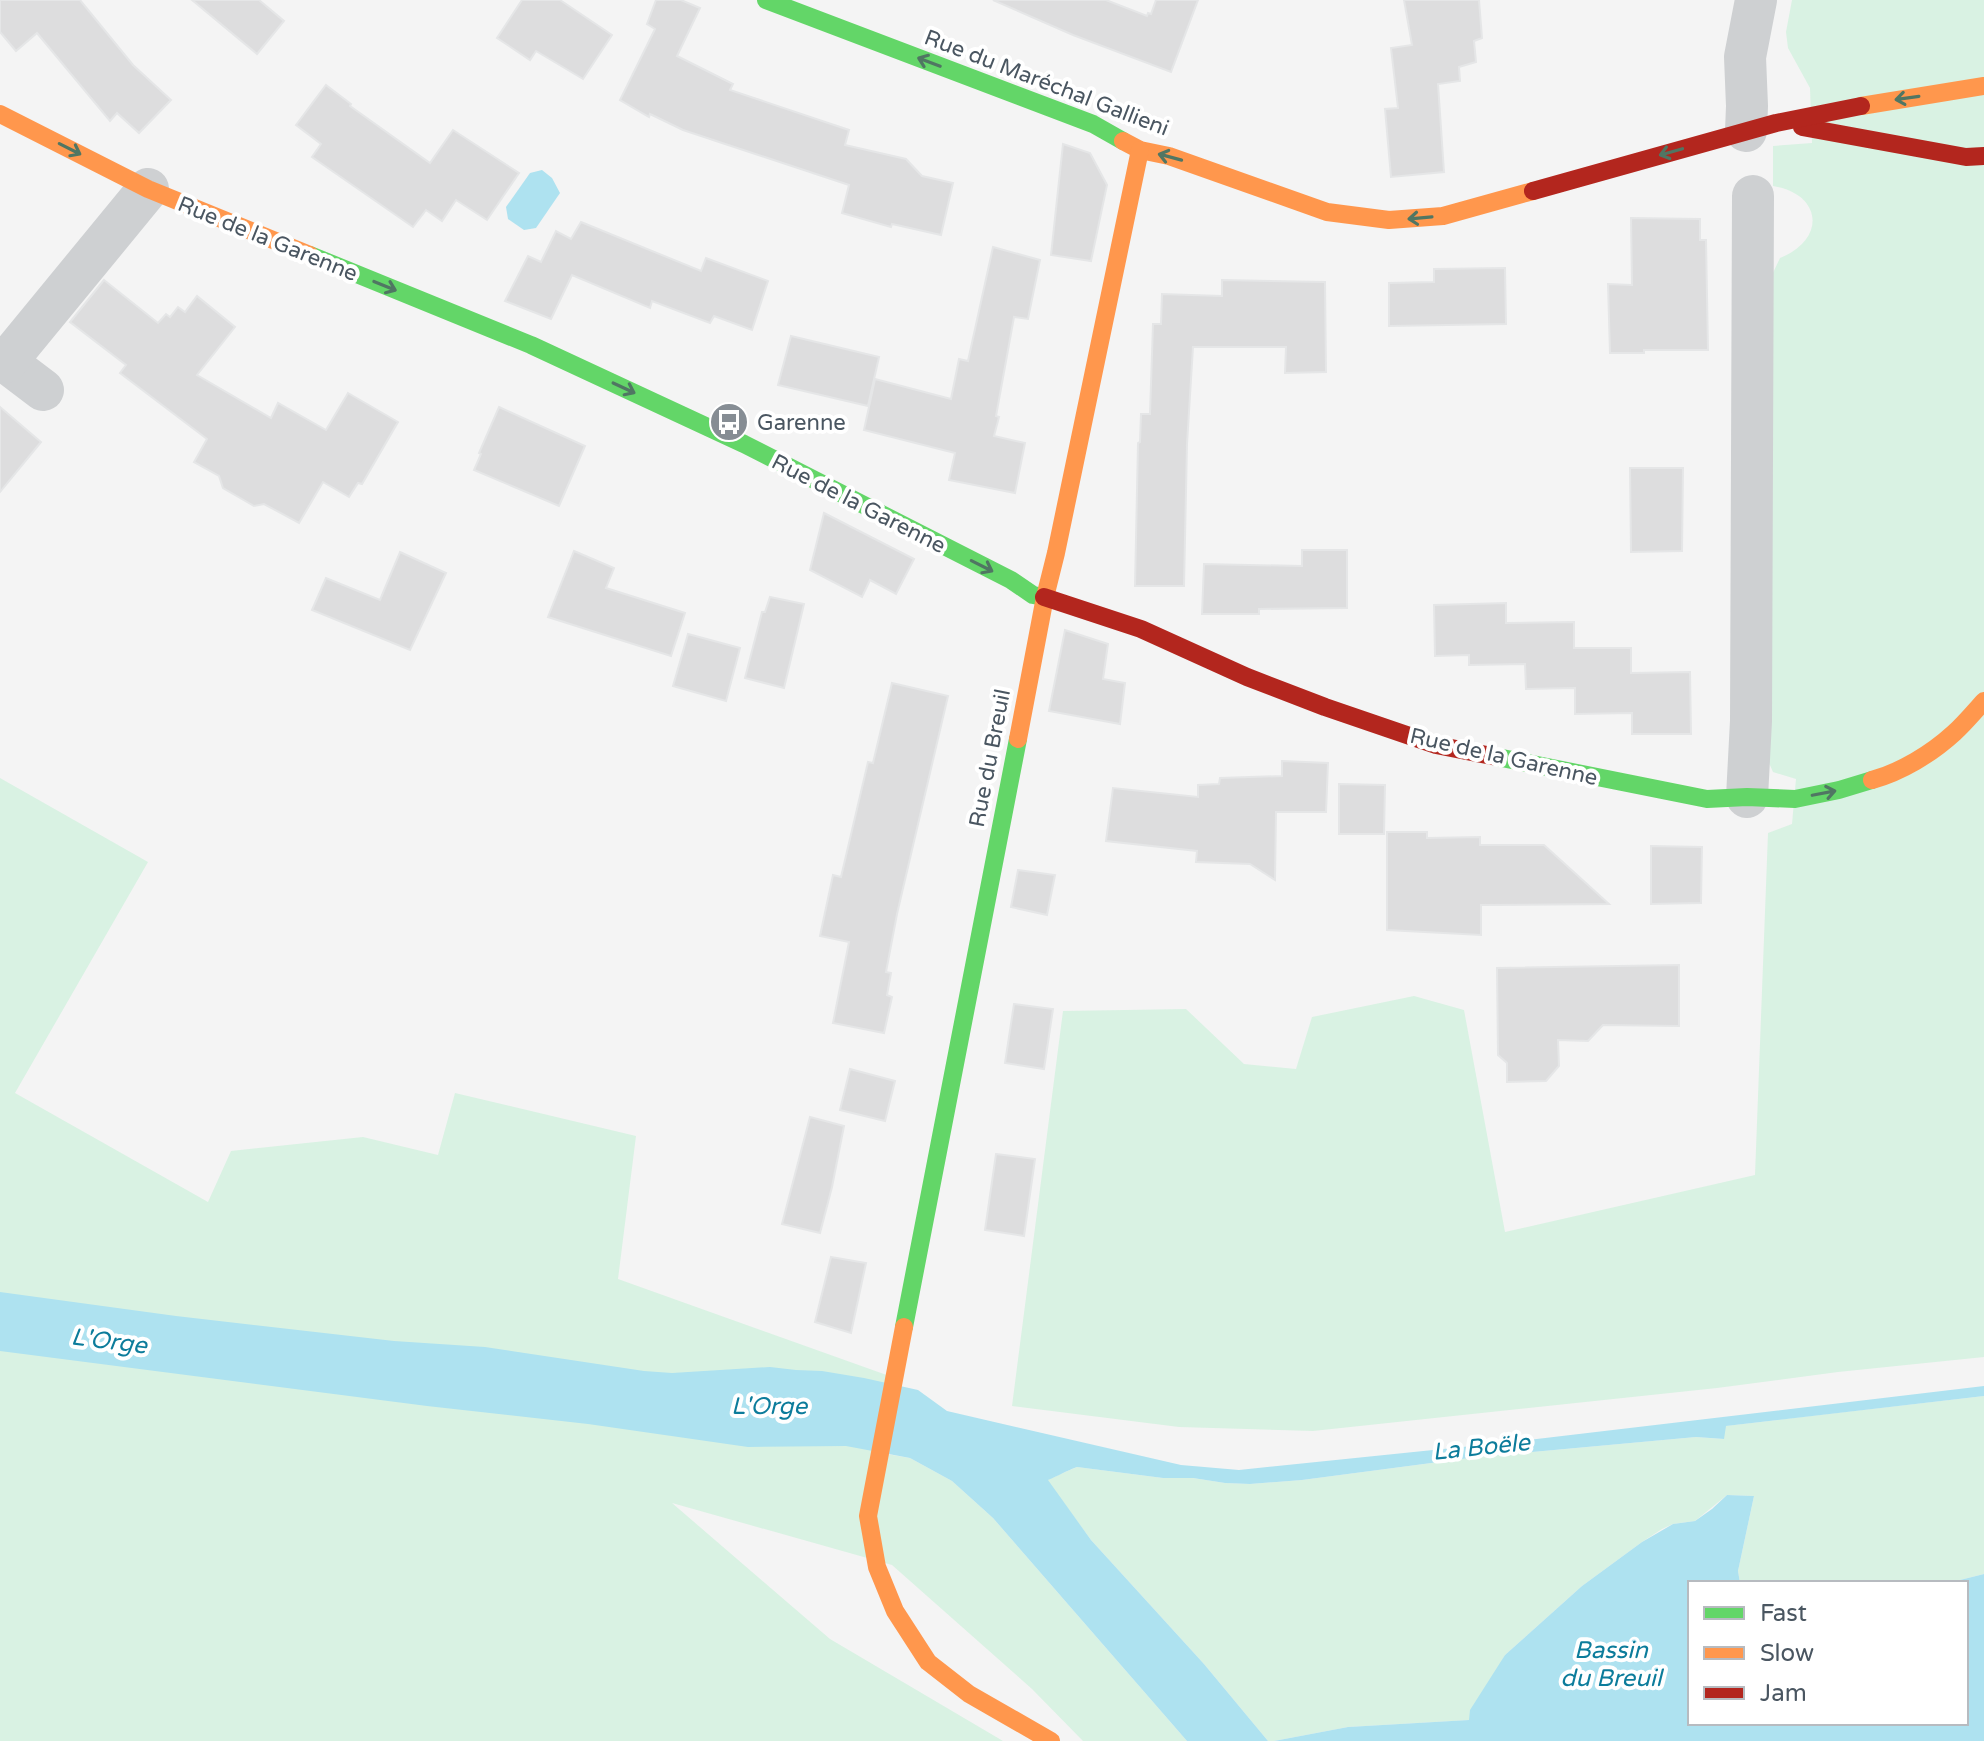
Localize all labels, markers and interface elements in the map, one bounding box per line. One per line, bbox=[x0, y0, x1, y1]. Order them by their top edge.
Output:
street label: Rue du Maréchal Gallieni bbox=[921, 24, 1173, 142]
one-way arrow bbox=[917, 54, 942, 68]
one-way arrow bbox=[1895, 91, 1920, 106]
one-way arrow bbox=[57, 142, 81, 158]
one-way arrow bbox=[1659, 145, 1685, 160]
one-way arrow bbox=[1158, 148, 1183, 163]
street label: Rue de la Garenne bbox=[174, 191, 361, 287]
one-way arrow bbox=[1407, 211, 1434, 226]
one-way arrow bbox=[372, 279, 397, 294]
one-way arrow bbox=[612, 381, 636, 396]
bus stop icon: Garenne bbox=[708, 401, 750, 443]
place label: Garenne bbox=[757, 410, 846, 436]
street label: Rue de la Garenne bbox=[767, 449, 950, 559]
one-way arrow bbox=[970, 558, 994, 574]
street label: Rue du Breuil bbox=[964, 687, 1016, 830]
street label: Rue de la Garenne bbox=[1407, 723, 1600, 791]
one-way arrow bbox=[1811, 785, 1837, 800]
water label: L'Orge bbox=[69, 1322, 150, 1361]
water label: L'Orge bbox=[731, 1392, 808, 1421]
water label: La Boële bbox=[1431, 1428, 1533, 1467]
legend bbox=[1688, 1581, 1968, 1725]
text: Fast bbox=[1760, 1599, 1807, 1628]
water label: Bassin du Breuil bbox=[1560, 1636, 1665, 1693]
text: Slow bbox=[1760, 1639, 1814, 1668]
text: Jam bbox=[1760, 1679, 1807, 1708]

